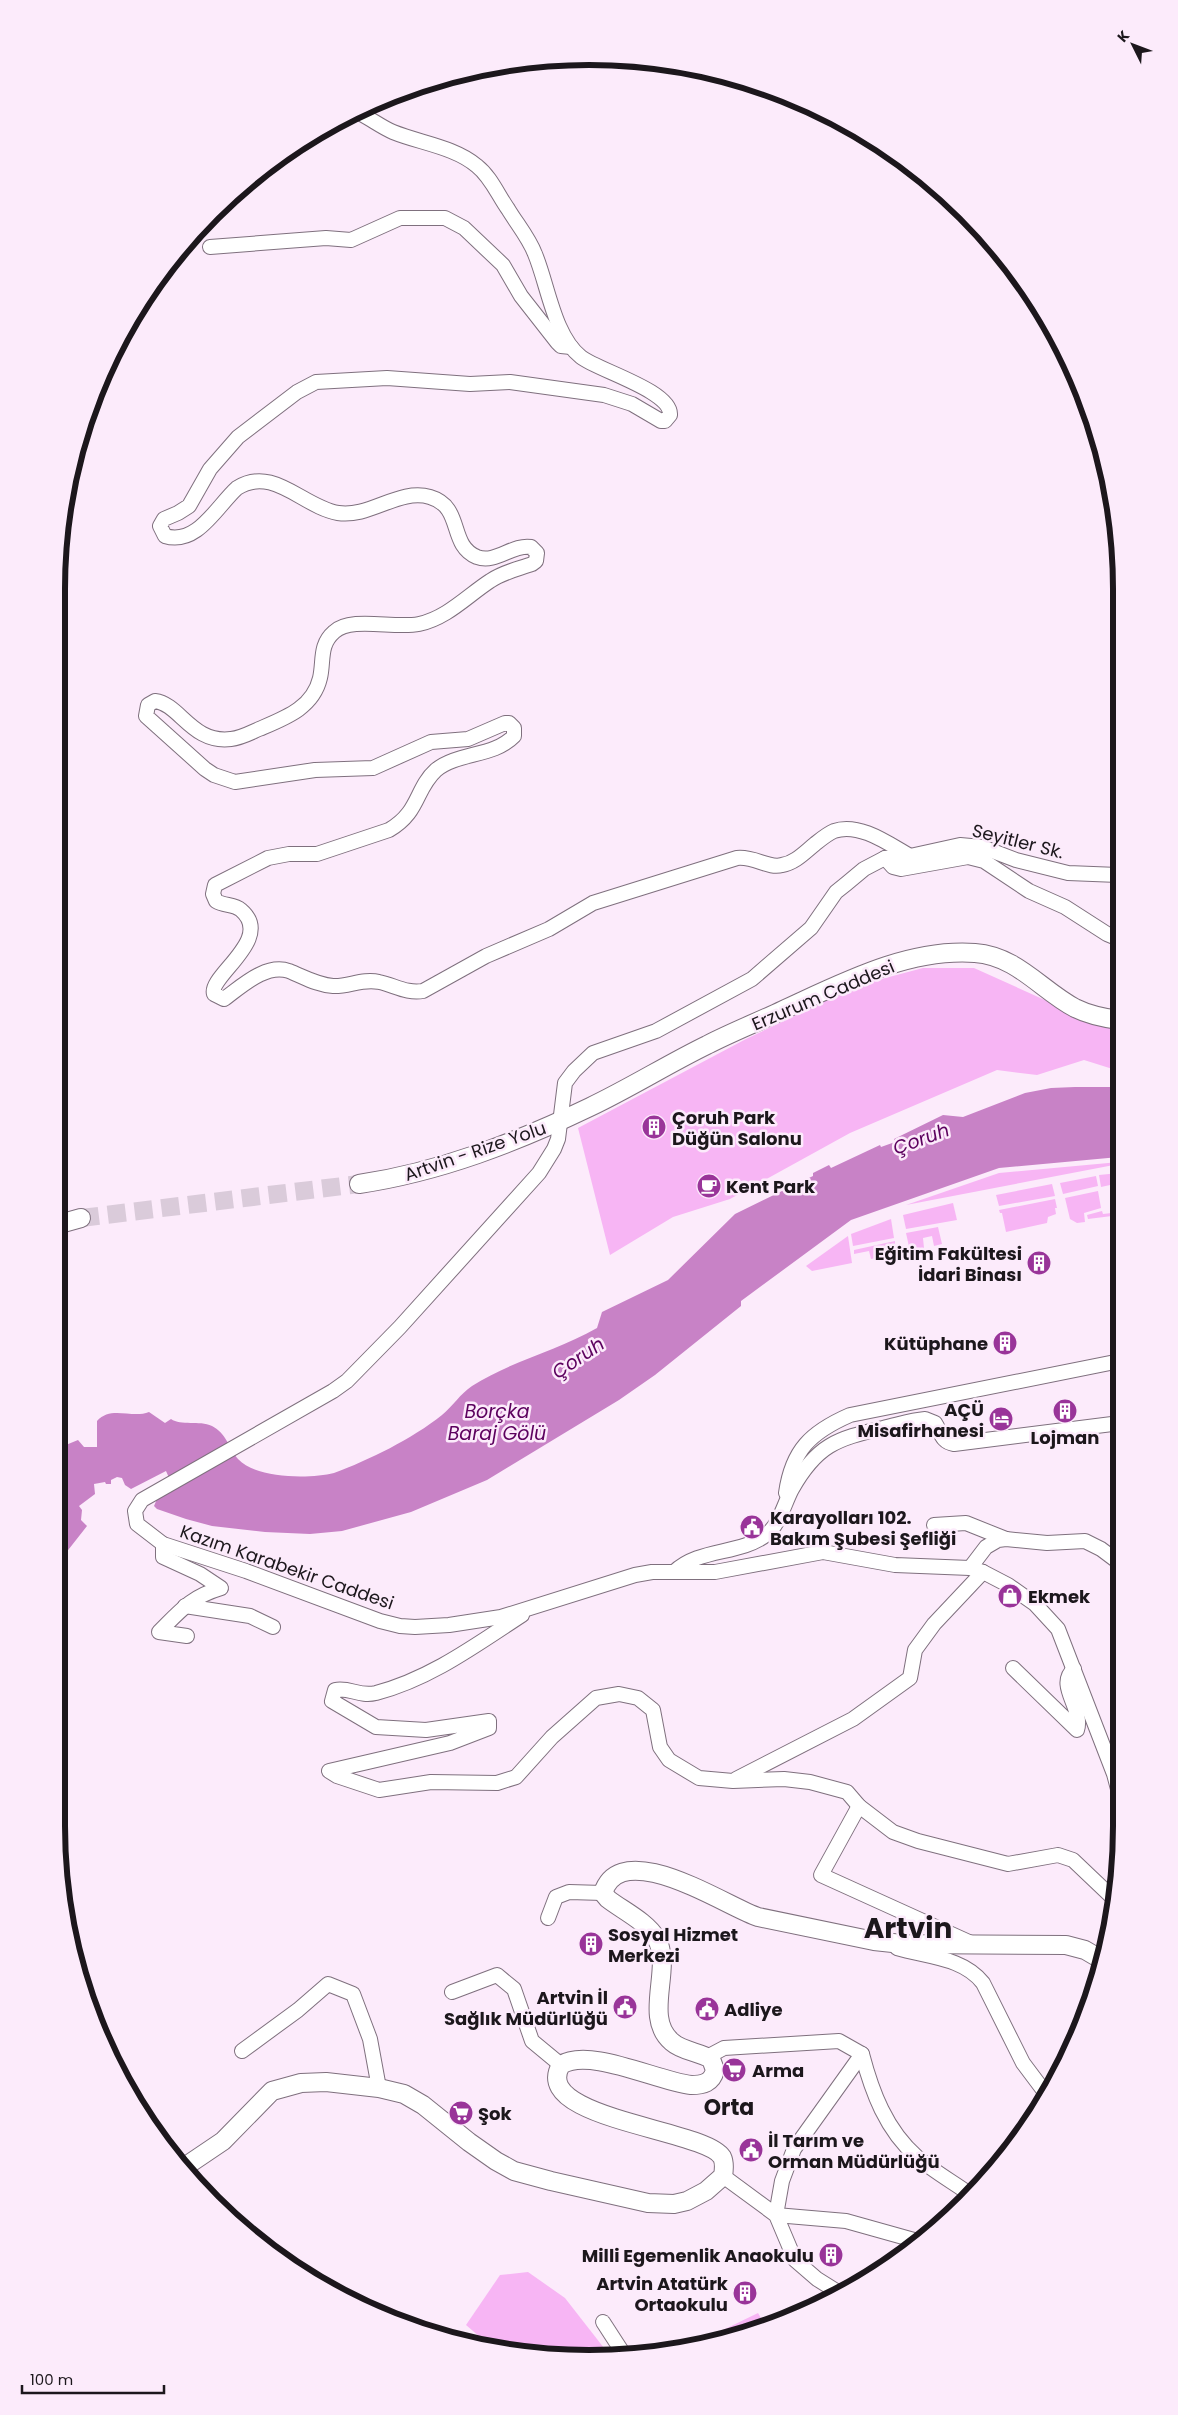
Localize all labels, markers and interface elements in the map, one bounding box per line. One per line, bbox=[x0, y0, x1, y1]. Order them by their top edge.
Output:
north arrow bbox=[1108, 20, 1158, 70]
text: K bbox=[1113, 26, 1134, 47]
street label: Seyitler Sk. bbox=[970, 818, 1066, 864]
street label: Erzurum Caddesi bbox=[748, 954, 898, 1036]
place label: Çoruh Park Düğün Salonu bbox=[672, 1105, 802, 1151]
building icon: Çoruh Park Düğün Salonu bbox=[641, 1114, 667, 1140]
street label: Artvin - Rize Yolu bbox=[401, 1115, 549, 1187]
water label: Çoruh bbox=[889, 1116, 953, 1162]
cafe icon: Kent Park bbox=[696, 1173, 722, 1199]
place label: Kent Park bbox=[726, 1174, 816, 1199]
place label: Eğitim Fakültesi İdari Binası bbox=[875, 1241, 1022, 1287]
building icon: Eğitim Fakültesi İdari Binası bbox=[1026, 1250, 1052, 1276]
building icon: Kütüphane bbox=[992, 1330, 1018, 1356]
water label: Çoruh bbox=[546, 1331, 610, 1385]
place label: Kütüphane bbox=[884, 1331, 988, 1356]
place label: AÇÜ Misafirhanesi bbox=[857, 1397, 984, 1443]
water label: Borçka Baraj Gölü bbox=[448, 1398, 546, 1447]
building icon: Lojman bbox=[1052, 1398, 1078, 1424]
hotel icon: AÇÜ Misafirhanesi bbox=[988, 1406, 1014, 1432]
place label: Lojman bbox=[1031, 1425, 1099, 1450]
place label: Karayolları 102. Bakım Şubesi Şefliği bbox=[770, 1505, 956, 1551]
public building icon: Karayolları 102. Bakım Şubesi Şefliği bbox=[739, 1514, 765, 1540]
street label: Kazım Karabekir Caddesi bbox=[177, 1519, 397, 1615]
shop icon: Ekmek bbox=[997, 1583, 1023, 1609]
place label: Ekmek bbox=[1028, 1584, 1091, 1609]
district label: Artvin bbox=[864, 1909, 952, 1948]
place label: Sosyal Hizmet Merkezi bbox=[608, 1922, 738, 1968]
building icon: Sosyal Hizmet Merkezi bbox=[578, 1931, 604, 1957]
place label: Artvin İl Sağlık Müdürlüğü bbox=[444, 1985, 608, 2031]
public building icon: Artvin İl Sağlık Müdürlüğü bbox=[612, 1994, 638, 2020]
public building icon: Adliye bbox=[694, 1996, 720, 2022]
place label: Adliye bbox=[724, 1997, 783, 2022]
supermarket icon: Arma bbox=[721, 2057, 747, 2083]
place label: Arma bbox=[752, 2058, 804, 2083]
district label: Orta bbox=[704, 2092, 754, 2123]
supermarket icon: Şok bbox=[448, 2100, 474, 2126]
place label: Şok bbox=[478, 2101, 513, 2126]
place label: İl Tarım ve Orman Müdürlüğü bbox=[768, 2128, 940, 2174]
public building icon: İl Tarım ve Orman Müdürlüğü bbox=[738, 2137, 764, 2163]
building icon: Milli Egemenlik Anaokulu bbox=[818, 2242, 844, 2268]
place label: Milli Egemenlik Anaokulu bbox=[582, 2243, 814, 2268]
place label: Artvin Atatürk Ortaokulu bbox=[596, 2271, 729, 2317]
building icon: Artvin Atatürk Ortaokulu bbox=[732, 2280, 758, 2306]
scale bar bbox=[22, 2362, 165, 2394]
text: 100 m bbox=[30, 2369, 73, 2390]

